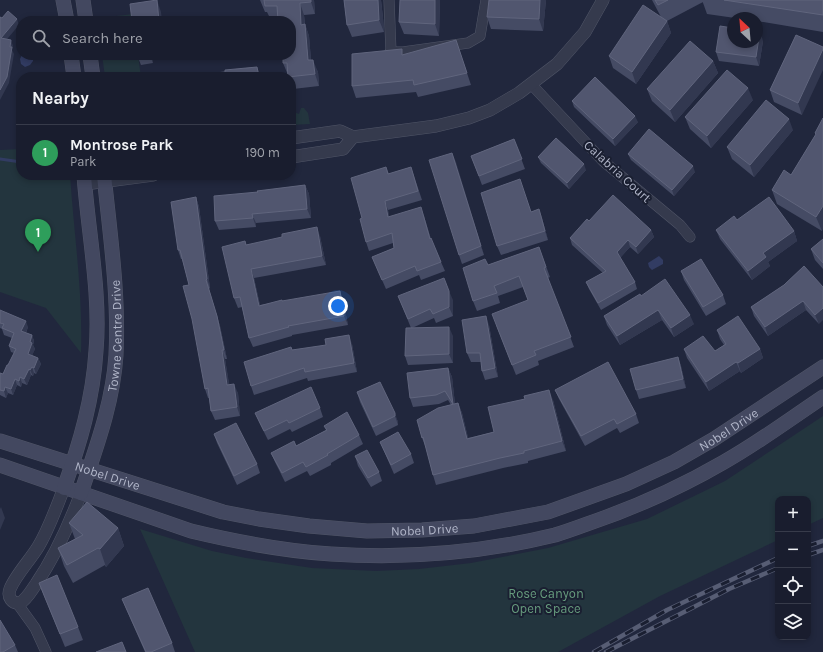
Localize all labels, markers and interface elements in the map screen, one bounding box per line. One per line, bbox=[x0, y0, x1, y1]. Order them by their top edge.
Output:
north arrow bbox=[727, 12, 763, 48]
search box bbox=[16, 16, 296, 60]
icon: search bbox=[30, 27, 52, 49]
text: Search here bbox=[62, 29, 143, 47]
text: Nearby bbox=[32, 88, 89, 108]
text: Montrose Park bbox=[70, 136, 173, 154]
street label: Calabria Court bbox=[581, 137, 654, 205]
text: 1 bbox=[43, 145, 47, 160]
text: 190 m bbox=[245, 145, 280, 160]
text: Park bbox=[70, 154, 96, 169]
pin: 1 bbox=[25, 219, 51, 252]
street label: Towne Centre Drive bbox=[104, 279, 125, 393]
your location bbox=[328, 296, 348, 316]
street label: Nobel Drive bbox=[696, 405, 761, 454]
street label: Nobel Drive bbox=[73, 458, 142, 493]
map controls bbox=[775, 496, 811, 640]
button: + bbox=[775, 496, 811, 532]
street label: Nobel Drive bbox=[391, 520, 459, 539]
button: − bbox=[775, 532, 811, 568]
button: locate bbox=[775, 568, 811, 604]
park label: Rose Canyon Open Space bbox=[508, 586, 584, 616]
button: layers bbox=[775, 604, 811, 640]

